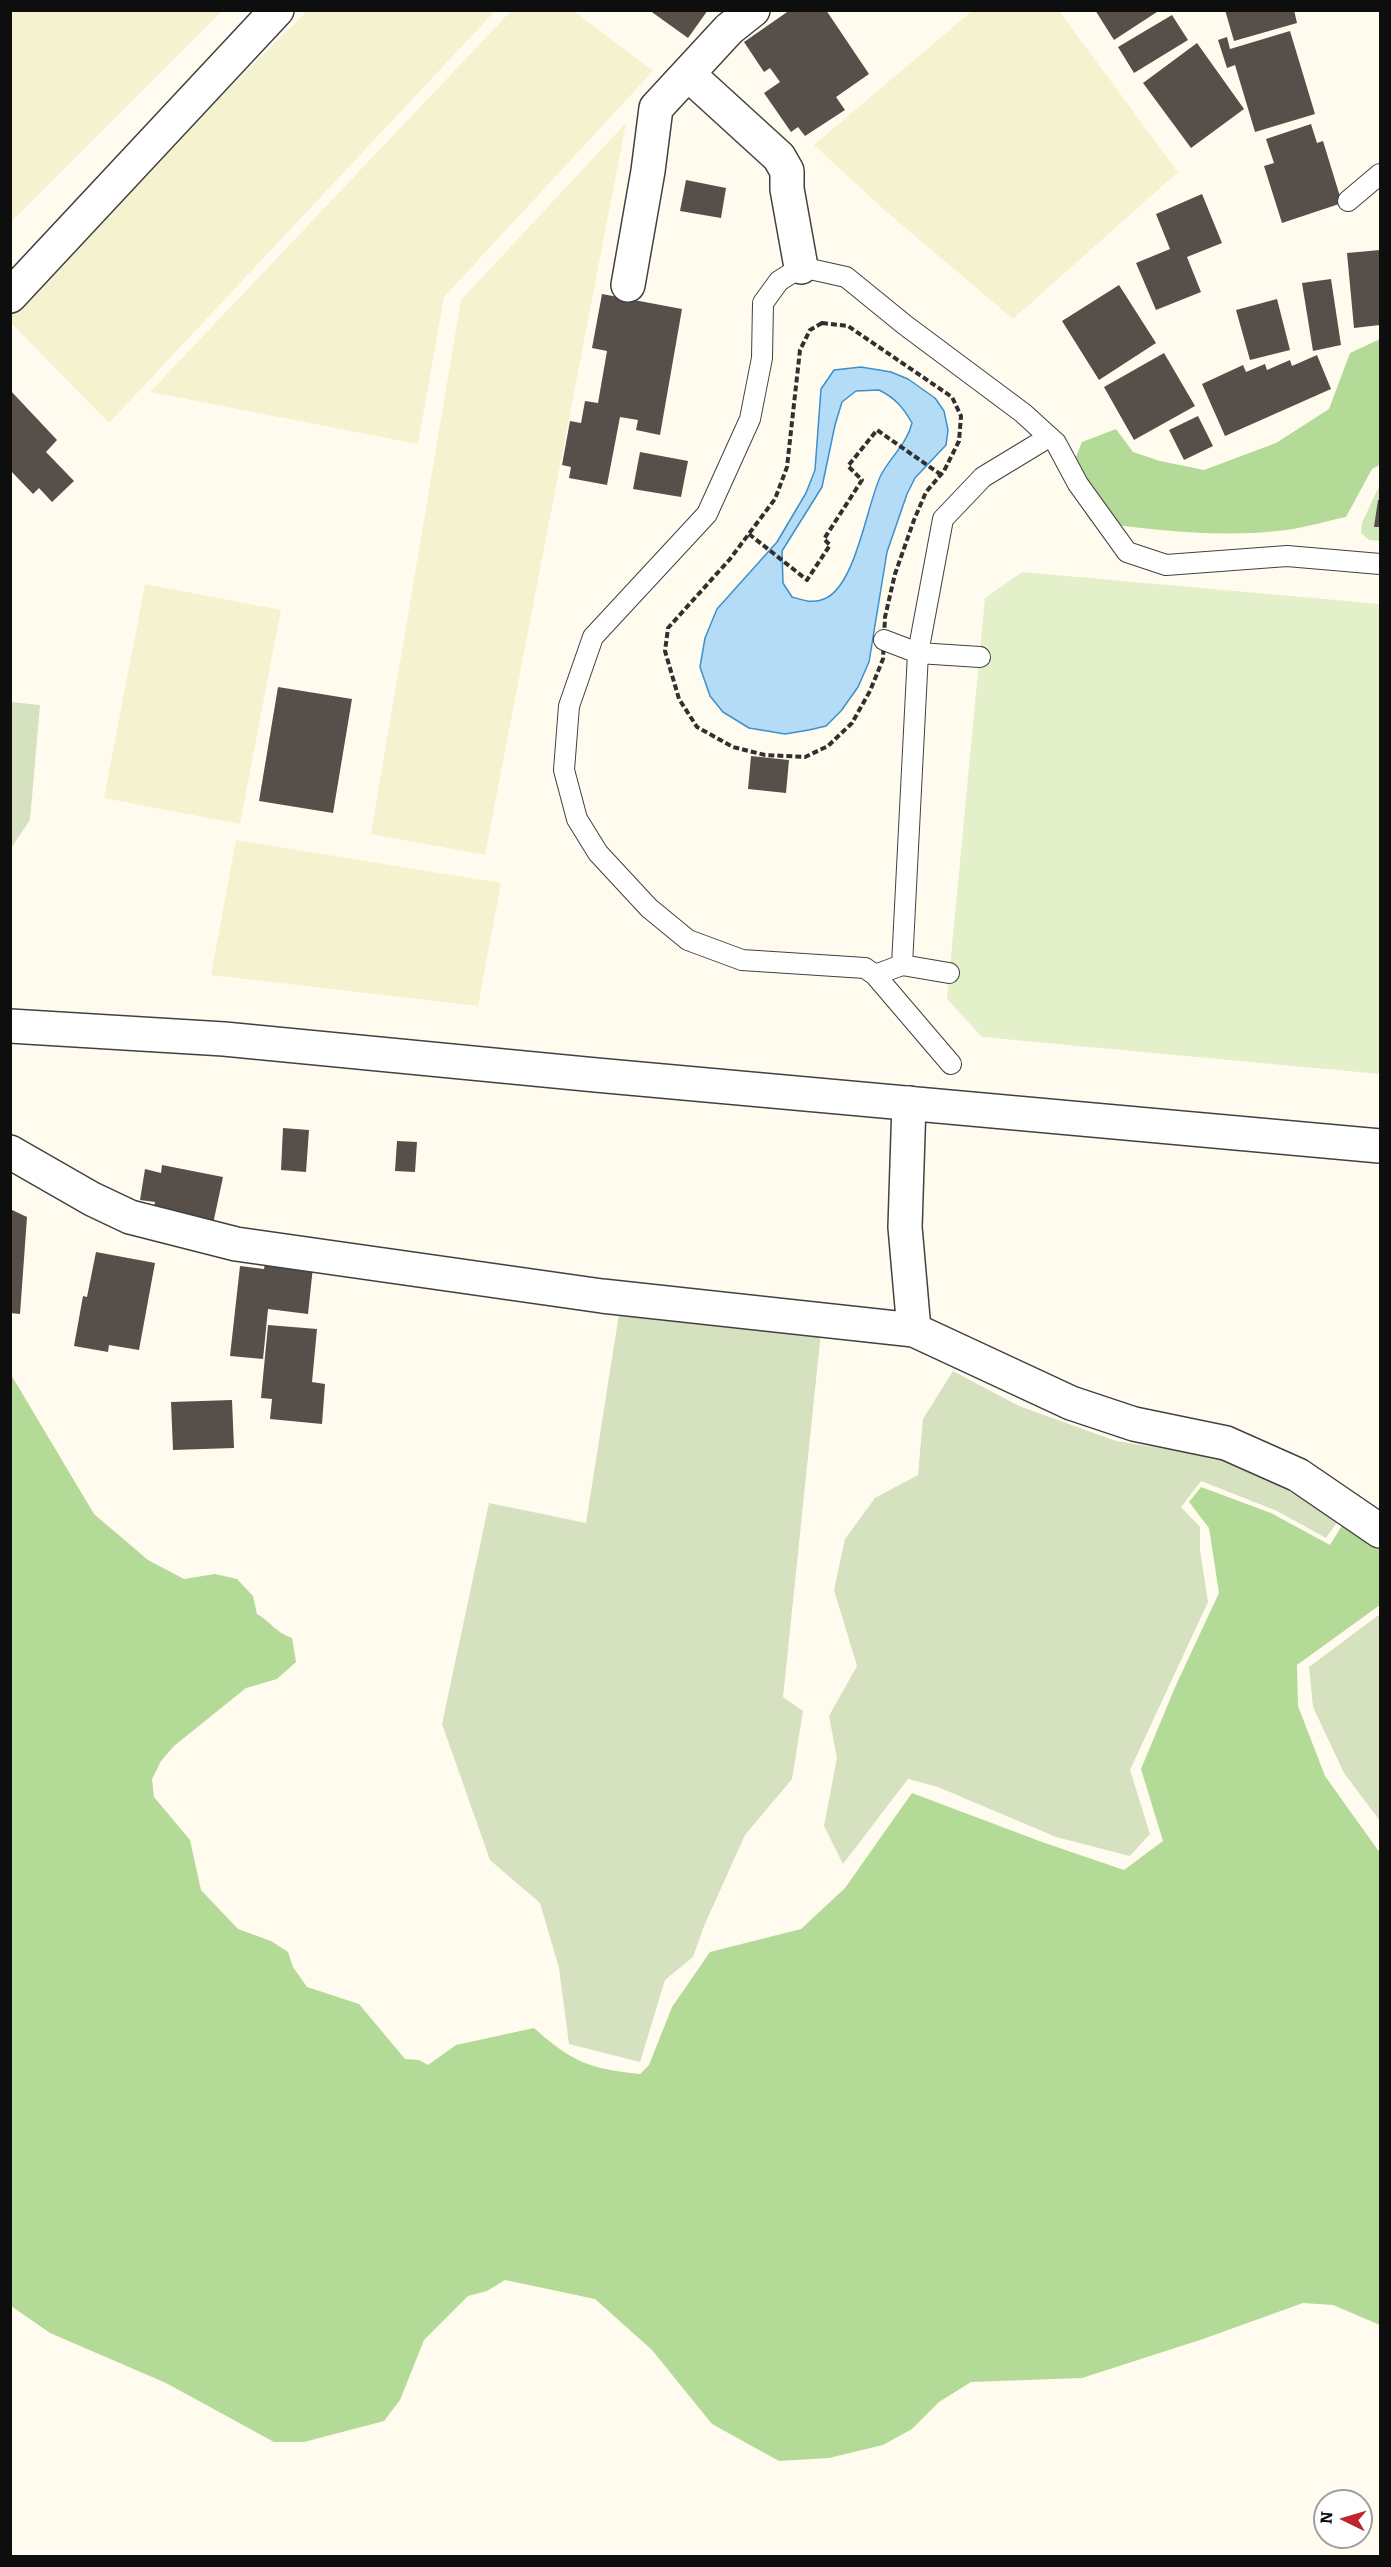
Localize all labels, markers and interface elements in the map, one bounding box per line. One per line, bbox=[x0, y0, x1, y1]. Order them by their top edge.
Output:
north arrow bbox=[1313, 2489, 1373, 2549]
text: N bbox=[1317, 2511, 1337, 2525]

